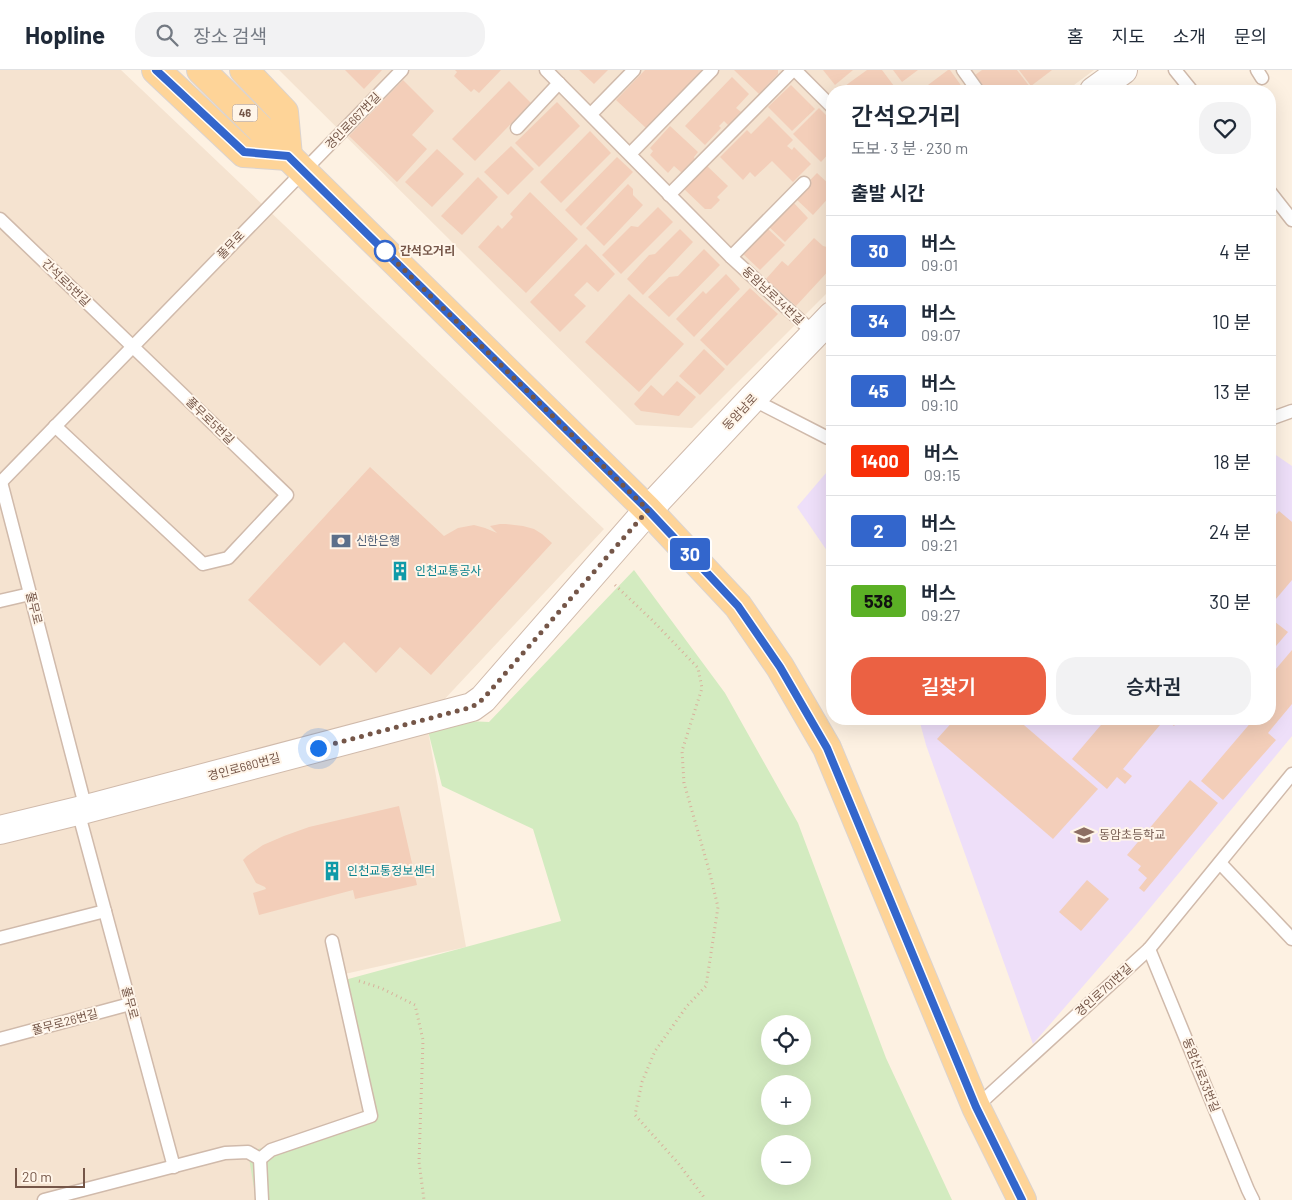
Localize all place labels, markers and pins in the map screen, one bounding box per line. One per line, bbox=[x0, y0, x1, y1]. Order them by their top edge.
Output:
marker: 간석오거리 bbox=[374, 240, 396, 262]
place label: 간석오거리 bbox=[400, 243, 455, 257]
bank icon: 신한은행 bbox=[330, 530, 352, 552]
place label: 신한은행 bbox=[356, 533, 400, 547]
building icon: 인천교통공사 bbox=[389, 560, 411, 582]
place label: 인천교통공사 bbox=[415, 563, 481, 577]
school or university icon: 동암초등학교 bbox=[1073, 824, 1095, 846]
place label: 동암초등학교 bbox=[1099, 827, 1165, 841]
building icon: 인천교통정보센터 bbox=[321, 860, 343, 882]
place label: 인천교통정보센터 bbox=[347, 863, 435, 877]

